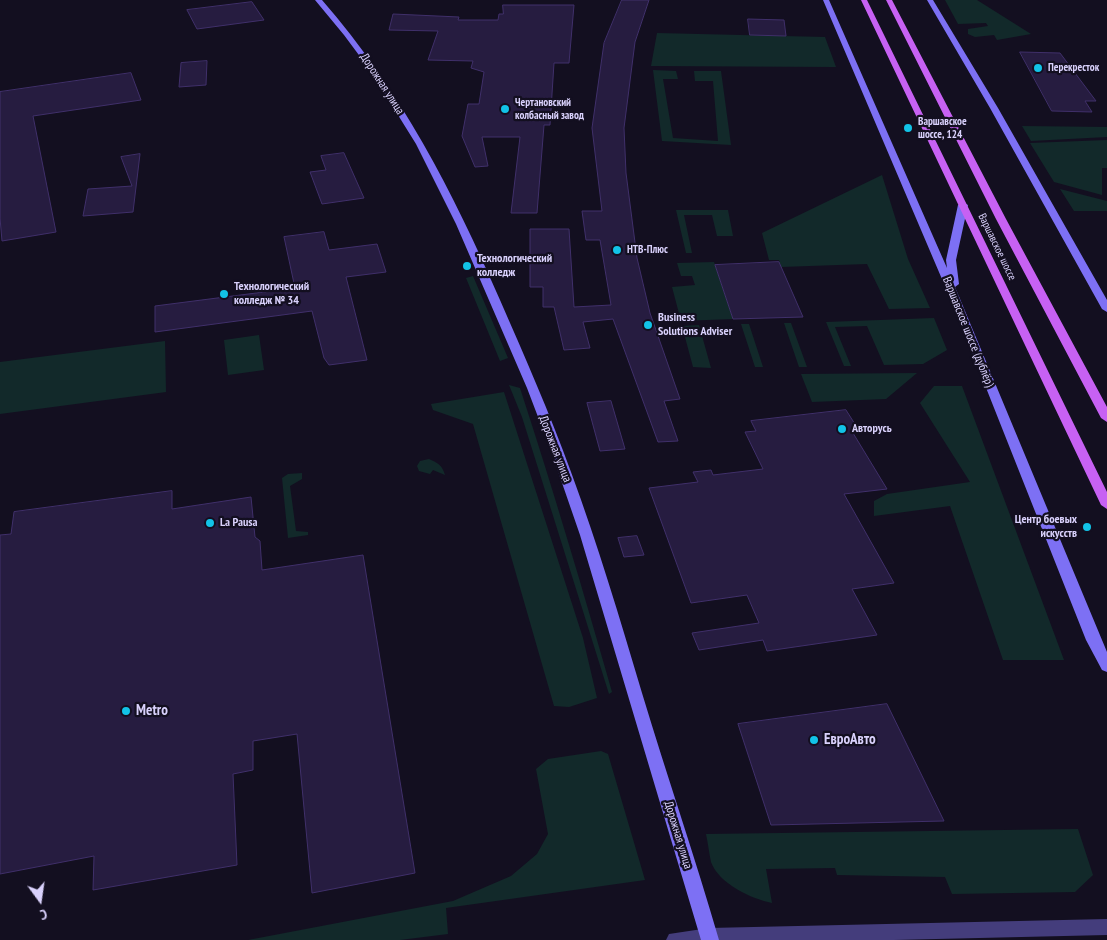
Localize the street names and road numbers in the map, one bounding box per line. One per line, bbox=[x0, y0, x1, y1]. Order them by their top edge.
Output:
street label: Дорожная улица bbox=[357, 51, 407, 117]
street label: Варшавское шоссе bbox=[975, 211, 1019, 283]
street label: Варшавское шоссе (дублёр) bbox=[939, 275, 997, 389]
street label: Дорожная улица bbox=[536, 414, 574, 484]
street label: Дорожная улица bbox=[661, 799, 695, 871]

